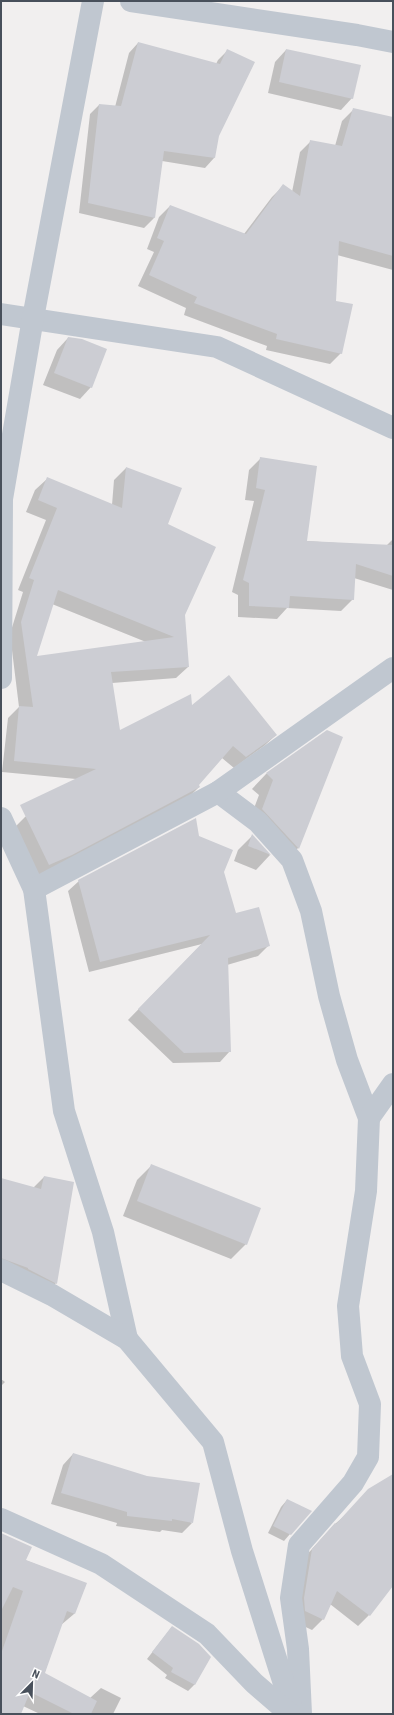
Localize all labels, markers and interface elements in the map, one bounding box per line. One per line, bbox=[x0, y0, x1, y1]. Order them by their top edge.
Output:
north arrow bbox=[12, 1663, 52, 1703]
text: N bbox=[30, 1667, 42, 1682]

